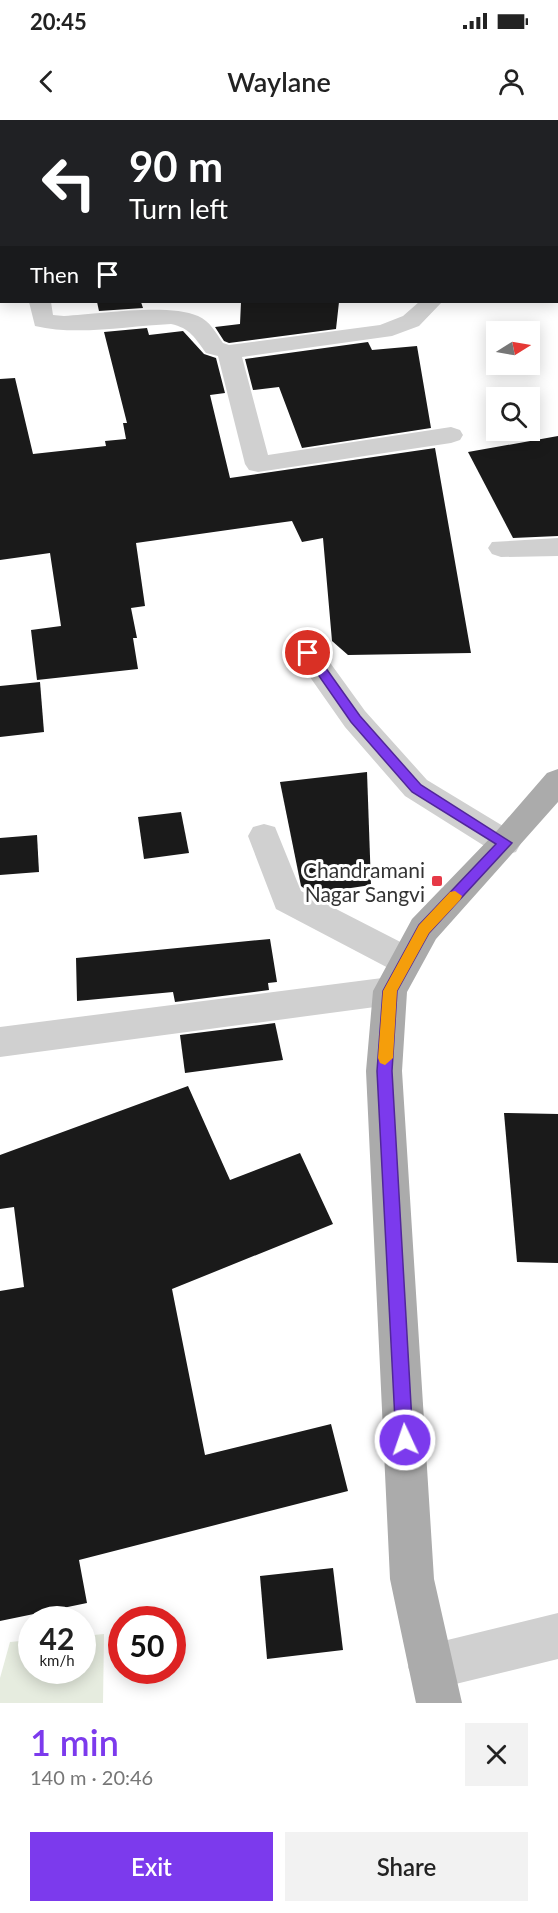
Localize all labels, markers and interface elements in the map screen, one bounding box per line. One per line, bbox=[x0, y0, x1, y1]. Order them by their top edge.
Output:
text: 20:45 bbox=[30, 8, 87, 35]
icon: back bbox=[30, 65, 63, 98]
text: Waylane bbox=[227, 65, 331, 98]
icon: person bbox=[495, 65, 528, 98]
text: 90 m bbox=[129, 141, 223, 191]
icon: left bbox=[30, 144, 108, 222]
text: Turn left bbox=[129, 192, 228, 225]
icon: arrive bbox=[91, 258, 124, 291]
text: Then bbox=[30, 261, 79, 288]
north arrow bbox=[486, 321, 540, 375]
map controls bbox=[486, 321, 540, 441]
button: search bbox=[486, 387, 540, 441]
pin bbox=[282, 627, 333, 678]
icon: arrive bbox=[291, 636, 324, 669]
place label: Chandramani Nagar Sangvi bbox=[303, 857, 425, 906]
marker: Chandramani Nagar Sangvi bbox=[430, 874, 444, 888]
position arrow bbox=[373, 1408, 437, 1472]
speed limit sign: 50 bbox=[108, 1606, 186, 1684]
text: 42 bbox=[40, 1620, 74, 1656]
text: km/h bbox=[39, 1651, 75, 1669]
text: 1 min bbox=[30, 1720, 119, 1764]
button: close bbox=[465, 1723, 528, 1786]
text: 140 m · 20:46 bbox=[30, 1765, 153, 1789]
button: Exit bbox=[30, 1832, 273, 1901]
button: Share bbox=[285, 1832, 528, 1901]

